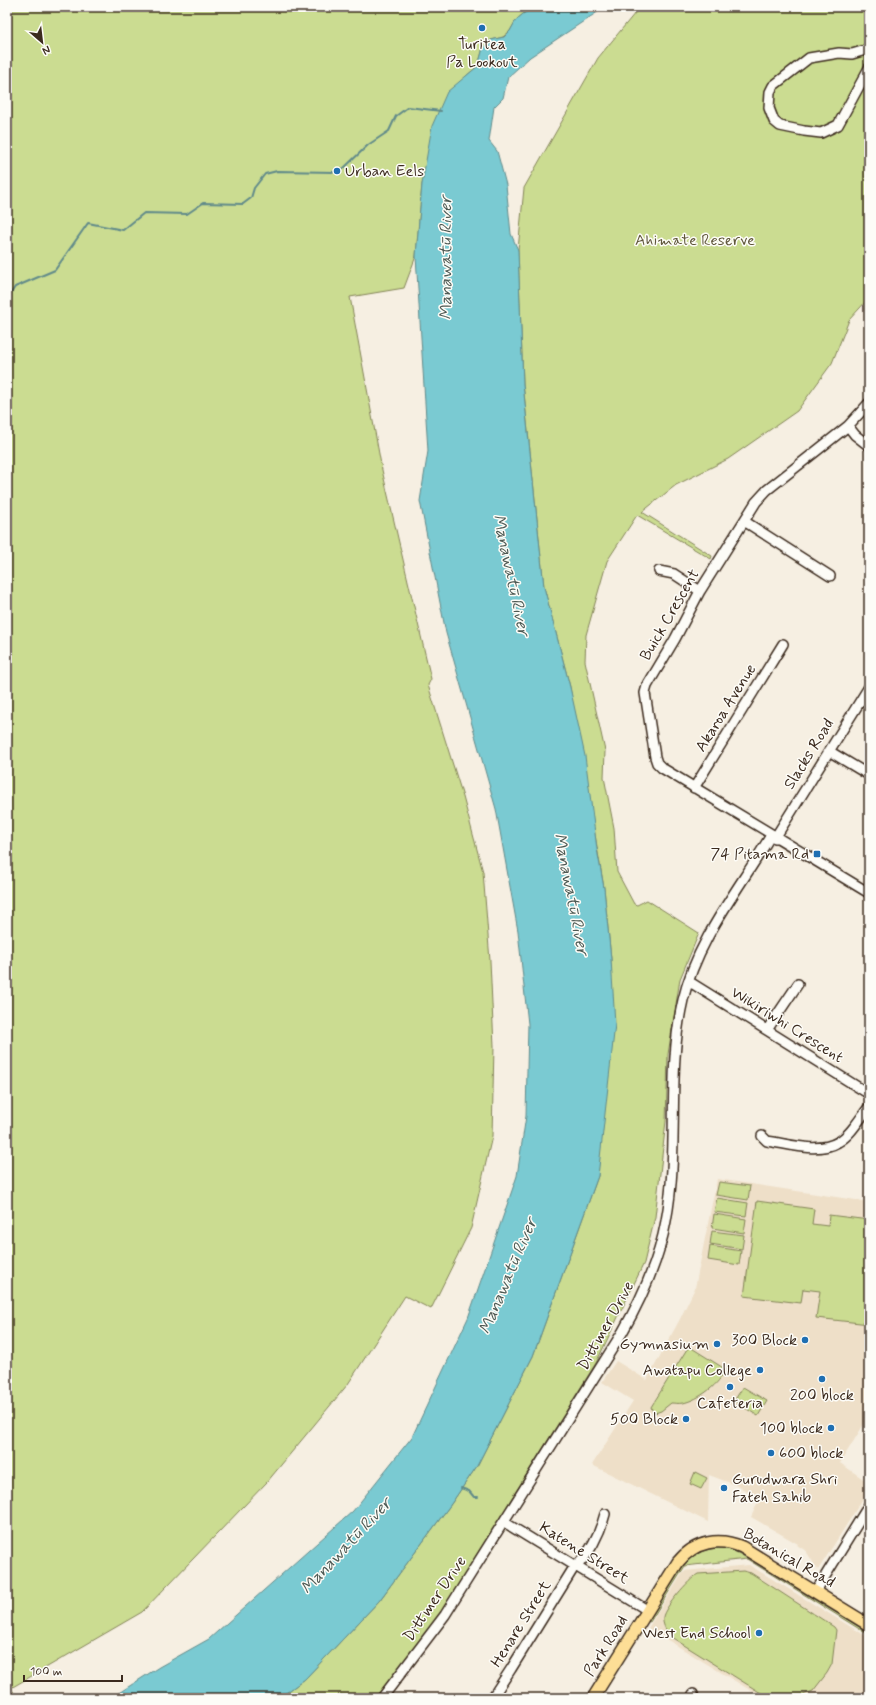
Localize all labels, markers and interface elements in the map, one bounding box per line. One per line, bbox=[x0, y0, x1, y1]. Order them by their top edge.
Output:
north arrow bbox=[22, 22, 62, 62]
marker: Turitea Pa Lookout bbox=[477, 23, 487, 33]
place label: Turitea Pa Lookout bbox=[446, 34, 518, 73]
text: N bbox=[40, 42, 53, 58]
place label: Urban Eels bbox=[345, 161, 424, 182]
marker: Urban Eels bbox=[332, 166, 342, 176]
water label: Manawatū River bbox=[435, 193, 457, 320]
park label: Ahimate Reserve bbox=[635, 230, 755, 251]
water label: Manawatū River bbox=[487, 512, 535, 641]
street label: Buick Crescent bbox=[635, 565, 705, 665]
street label: Akaroa Avenue bbox=[691, 660, 761, 756]
street label: Slacks Road bbox=[779, 715, 839, 793]
water label: Manawatū River bbox=[548, 831, 594, 960]
place label: 74 Pitama Rd bbox=[711, 844, 809, 865]
marker: 74 Pitama Rd bbox=[812, 849, 822, 859]
street label: Wikiriwhi Crescent bbox=[727, 982, 847, 1068]
water label: Manawatū River bbox=[474, 1212, 544, 1337]
street label: Dittmer Drive bbox=[573, 1278, 639, 1374]
place label: 300 Block bbox=[731, 1330, 797, 1351]
place label: Gymnasium bbox=[619, 1334, 709, 1355]
marker: 300 Block bbox=[800, 1335, 810, 1345]
marker: Gymnasium bbox=[712, 1339, 722, 1349]
place label: Awatapu College bbox=[643, 1360, 752, 1381]
marker: Awatapu College bbox=[755, 1365, 765, 1375]
marker: 200 block bbox=[817, 1374, 827, 1384]
marker: Cafeteria bbox=[725, 1382, 735, 1392]
place label: 200 block bbox=[790, 1385, 854, 1406]
place label: Cafeteria bbox=[697, 1393, 763, 1414]
place label: 500 Block bbox=[610, 1409, 678, 1430]
marker: 500 Block bbox=[681, 1414, 691, 1424]
place label: 100 block bbox=[760, 1418, 823, 1439]
marker: 100 block bbox=[826, 1423, 836, 1433]
place label: 600 block bbox=[779, 1443, 843, 1464]
marker: 600 block bbox=[766, 1448, 776, 1458]
place label: Gurudwara Shri Fateh Sahib bbox=[732, 1469, 838, 1508]
marker: Gurudwara Shri Fateh Sahib bbox=[719, 1483, 729, 1493]
water label: Manawatū River bbox=[296, 1491, 398, 1599]
street label: Katene Street bbox=[535, 1517, 633, 1589]
street label: Botanical Road bbox=[739, 1523, 839, 1593]
street label: Dittmer Drive bbox=[399, 1552, 471, 1646]
street label: Henare Street bbox=[486, 1576, 556, 1671]
street label: Park Road bbox=[579, 1612, 633, 1680]
place label: West End School bbox=[643, 1623, 751, 1644]
marker: West End School bbox=[754, 1628, 764, 1638]
scale bar bbox=[24, 1657, 122, 1683]
text: 100 m bbox=[30, 1664, 62, 1680]

